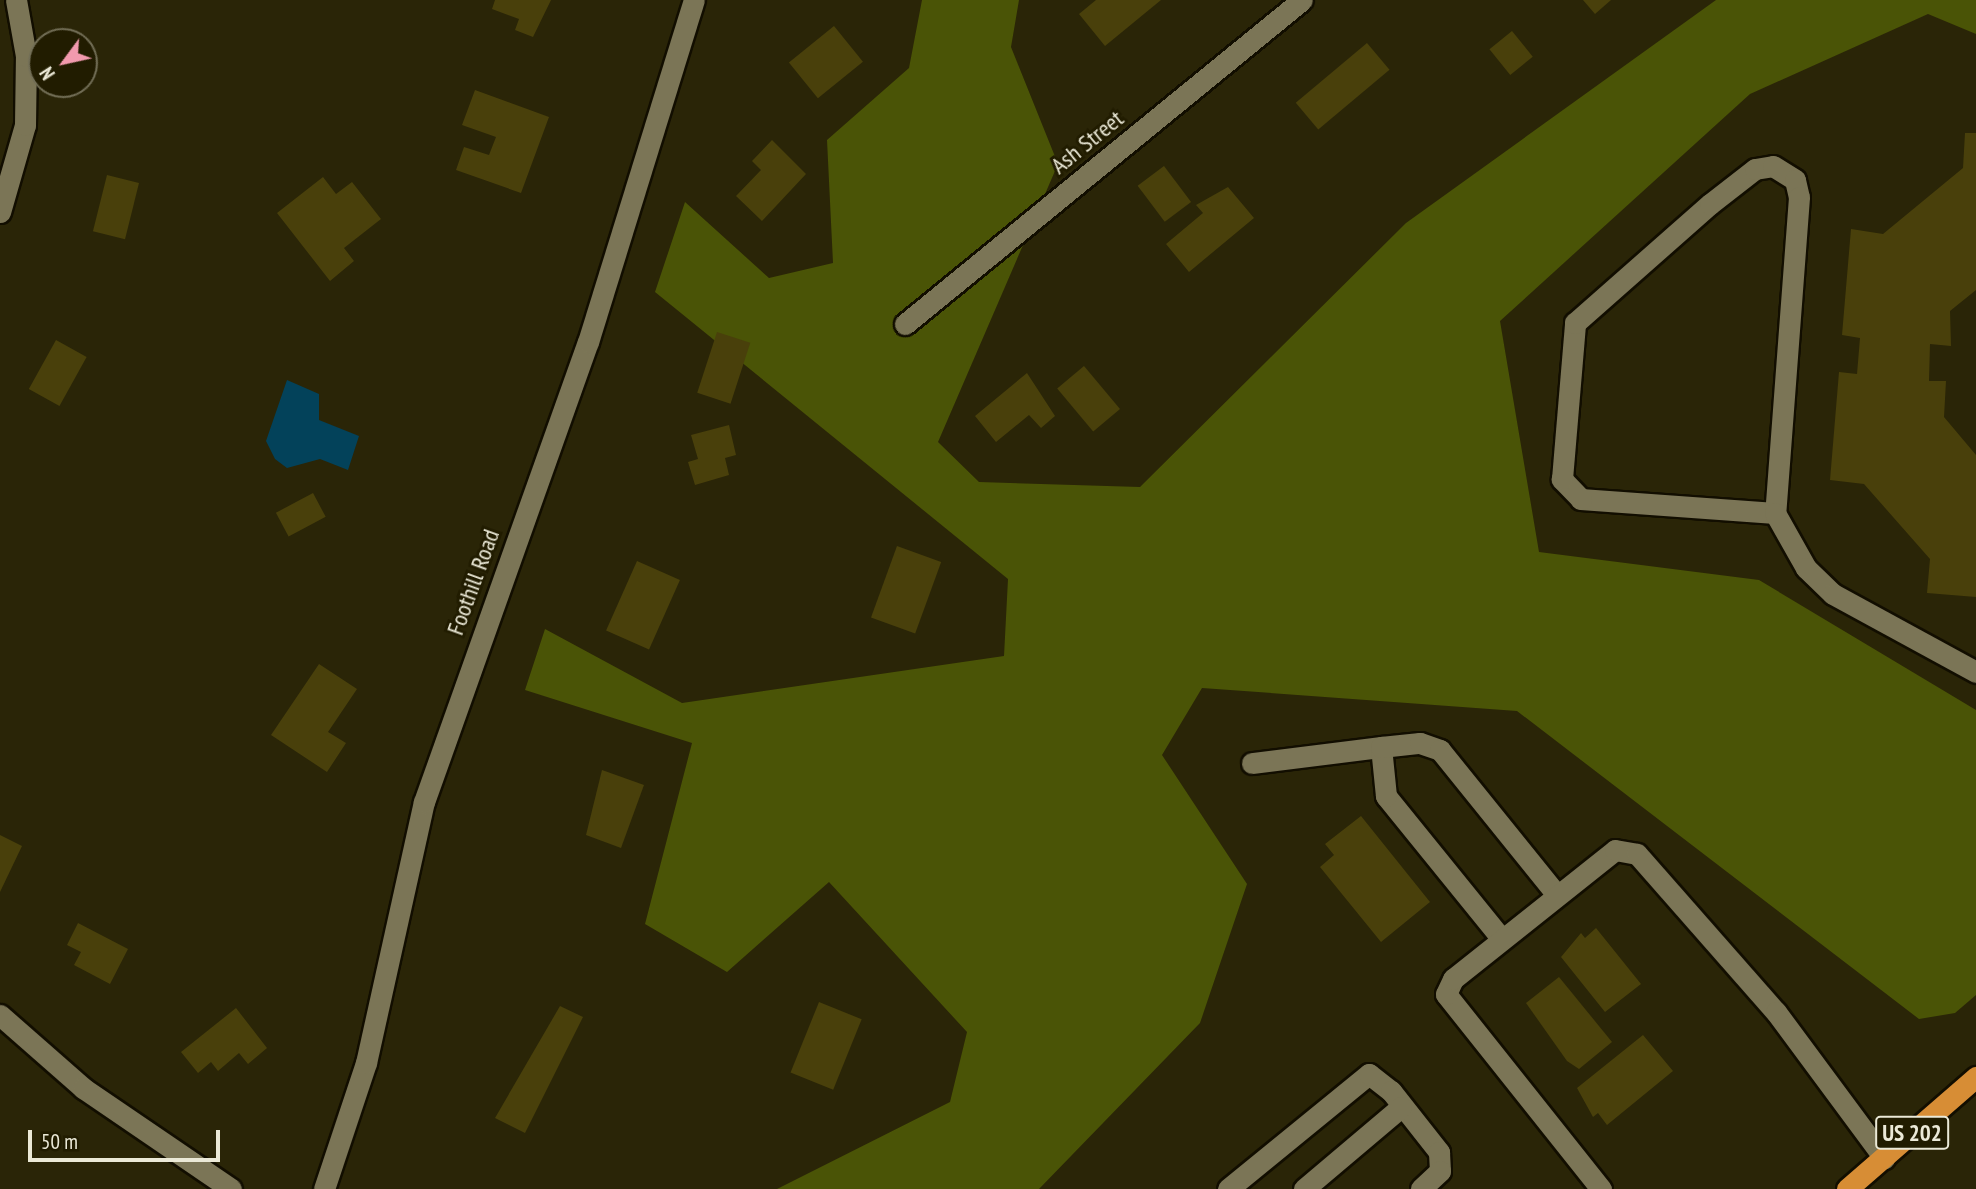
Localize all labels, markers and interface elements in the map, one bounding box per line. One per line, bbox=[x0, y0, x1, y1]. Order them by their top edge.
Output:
north arrow bbox=[28, 28, 98, 98]
text: N bbox=[34, 63, 60, 84]
street label: Ash Street bbox=[1045, 104, 1129, 180]
street label: Foothill Road bbox=[441, 525, 505, 639]
road number: US 202 bbox=[1874, 1114, 1951, 1152]
scale bar bbox=[32, 1116, 224, 1160]
text: 50 m bbox=[41, 1128, 78, 1155]

